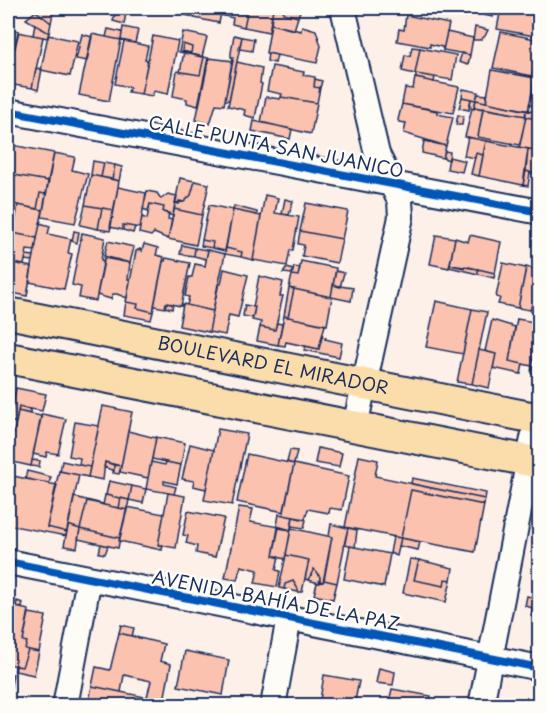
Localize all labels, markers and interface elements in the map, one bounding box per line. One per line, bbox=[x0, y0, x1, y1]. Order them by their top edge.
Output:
street label: CALLE PUNTA SAN JUANICO bbox=[146, 108, 406, 184]
street label: BOULEVARD EL MIRADOR bbox=[155, 328, 391, 400]
street label: AVENIDA BAHÍA DE LA PAZ bbox=[150, 562, 402, 637]

